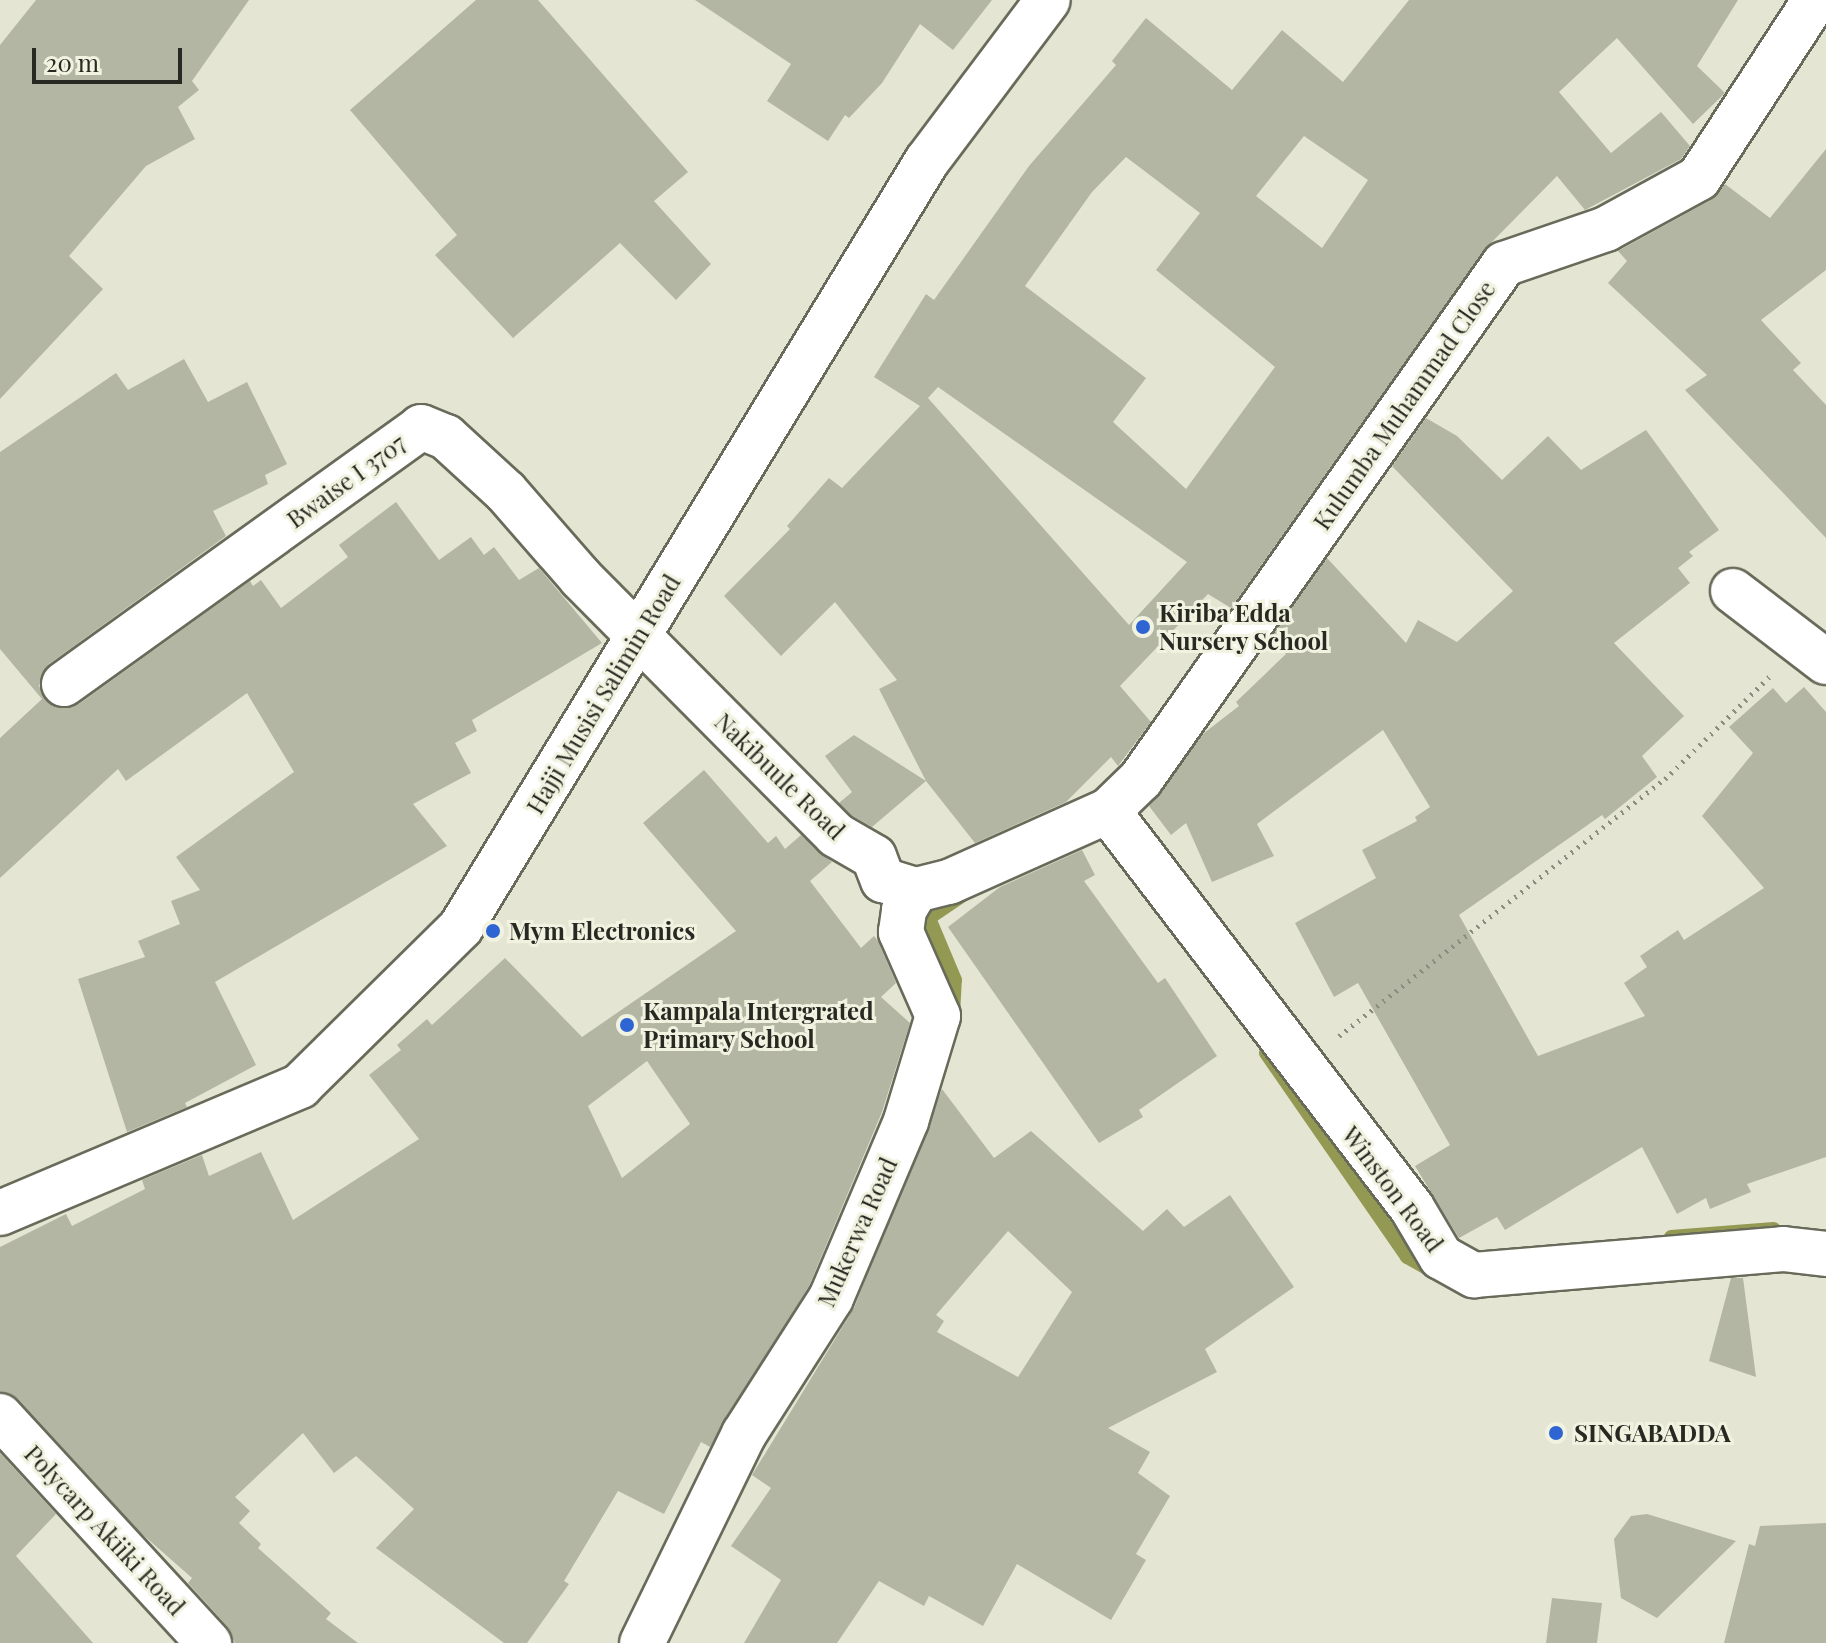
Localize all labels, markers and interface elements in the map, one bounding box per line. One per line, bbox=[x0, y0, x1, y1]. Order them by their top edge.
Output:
scale bar bbox=[36, 32, 186, 82]
text: 20 m bbox=[46, 46, 99, 78]
street label: Kulumba Muhammad Close bbox=[1307, 275, 1501, 535]
street label: Bwaise I 3707 bbox=[281, 428, 411, 534]
street label: Hajji Musisi Salimin Road bbox=[520, 569, 686, 819]
place label: Kiriba Edda Nursery School bbox=[1159, 599, 1329, 655]
marker: Kiriba Edda Nursery School bbox=[1134, 618, 1152, 636]
street label: Nakibuule Road bbox=[709, 707, 851, 845]
place label: Mym Electronics bbox=[509, 917, 695, 945]
marker: Mym Electronics bbox=[484, 922, 502, 940]
place label: Kampala Intergrated Primary School bbox=[643, 997, 874, 1053]
marker: Kampala Intergrated Primary School bbox=[618, 1016, 636, 1034]
street label: Winston Road bbox=[1336, 1121, 1450, 1257]
street label: Mukerwa Road bbox=[811, 1153, 903, 1311]
place label: SINGABADDA bbox=[1574, 1419, 1731, 1447]
marker: SINGABADDA bbox=[1545, 1422, 1567, 1444]
street label: Polycarp Akiiki Road bbox=[18, 1439, 192, 1621]

